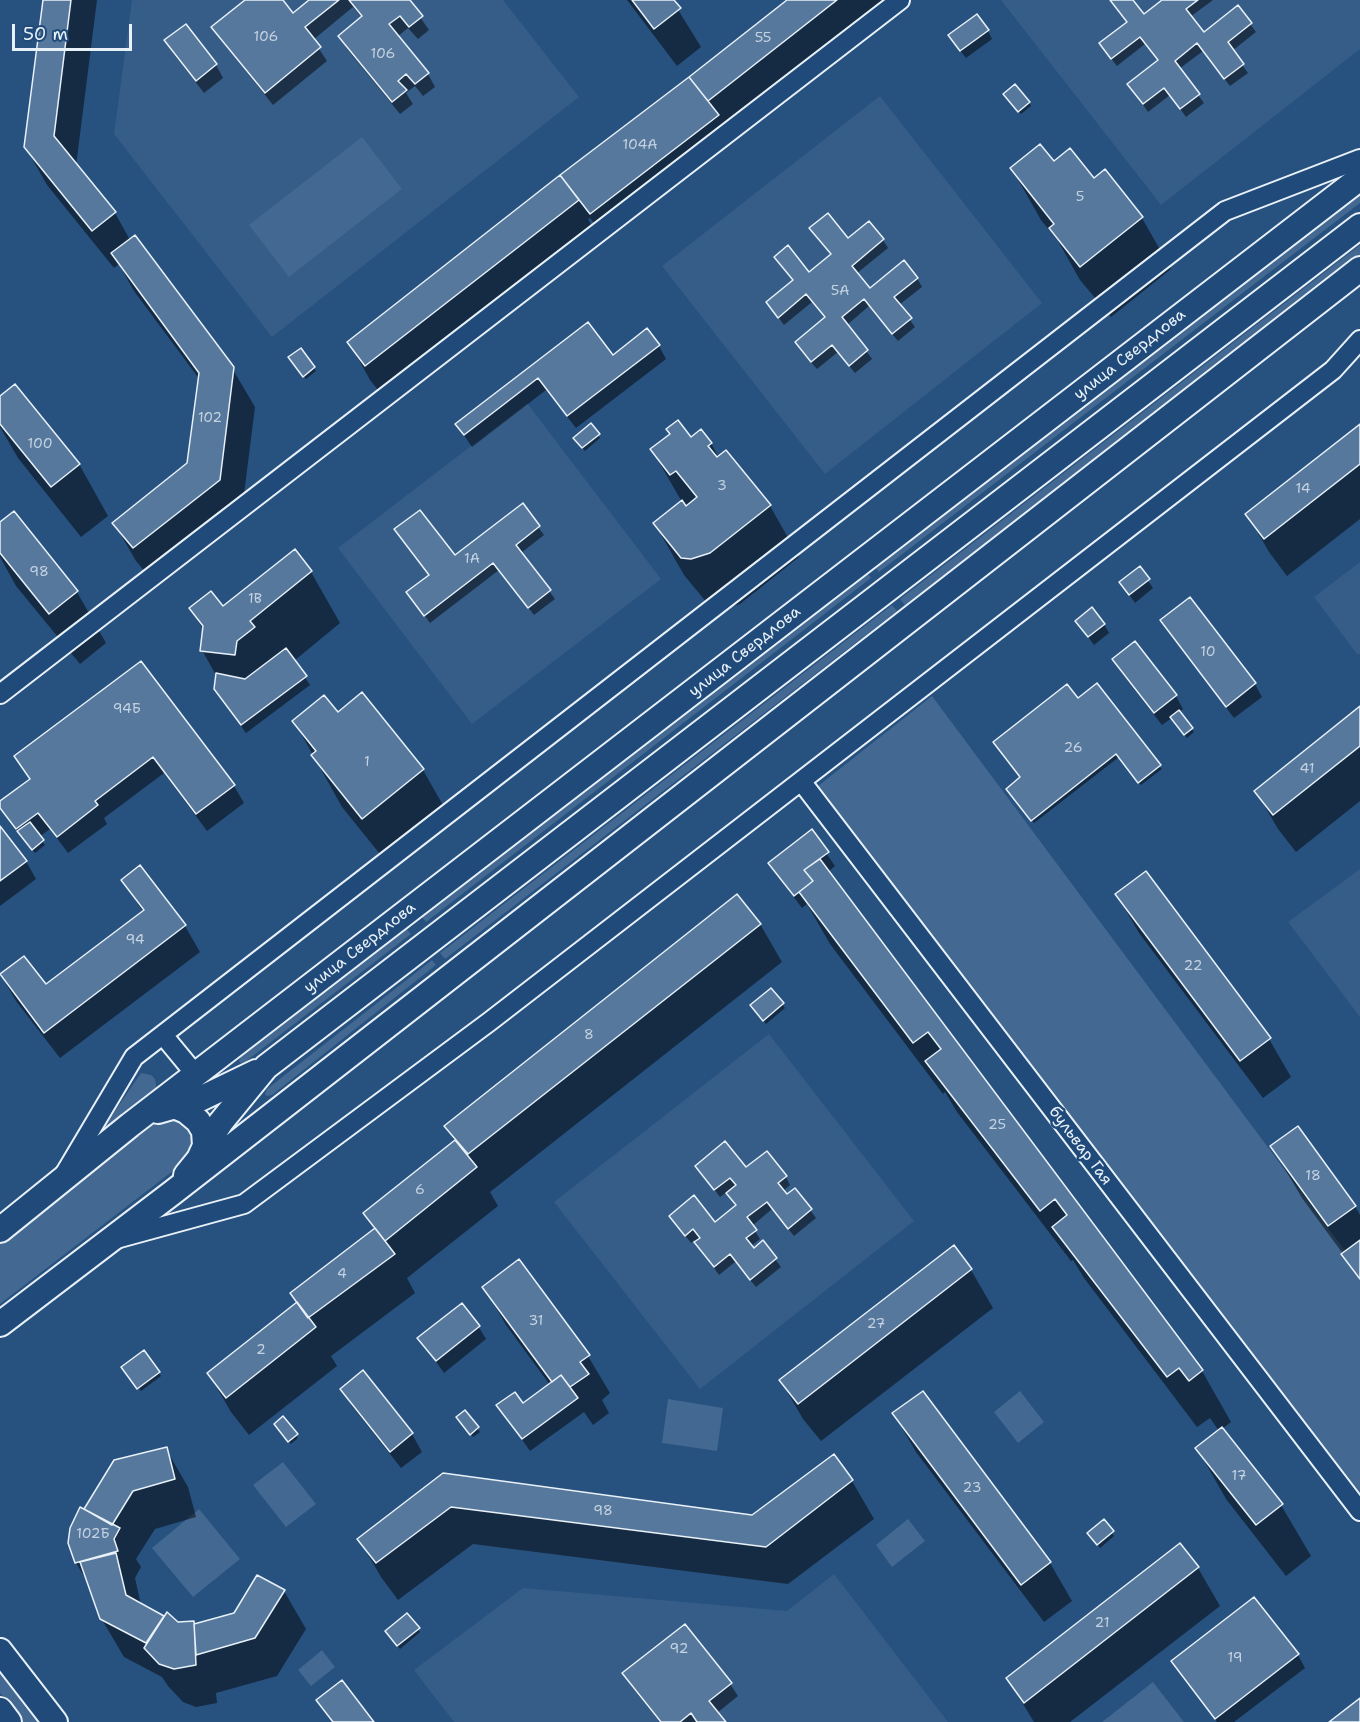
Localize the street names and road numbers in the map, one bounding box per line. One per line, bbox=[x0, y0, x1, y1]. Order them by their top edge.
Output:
street label: улица Свердлова bbox=[1070, 305, 1190, 405]
street label: улица Свердлова bbox=[685, 602, 805, 702]
street label: улица Свердлова bbox=[300, 898, 420, 998]
street label: бульвар Гая bbox=[1044, 1103, 1116, 1189]

